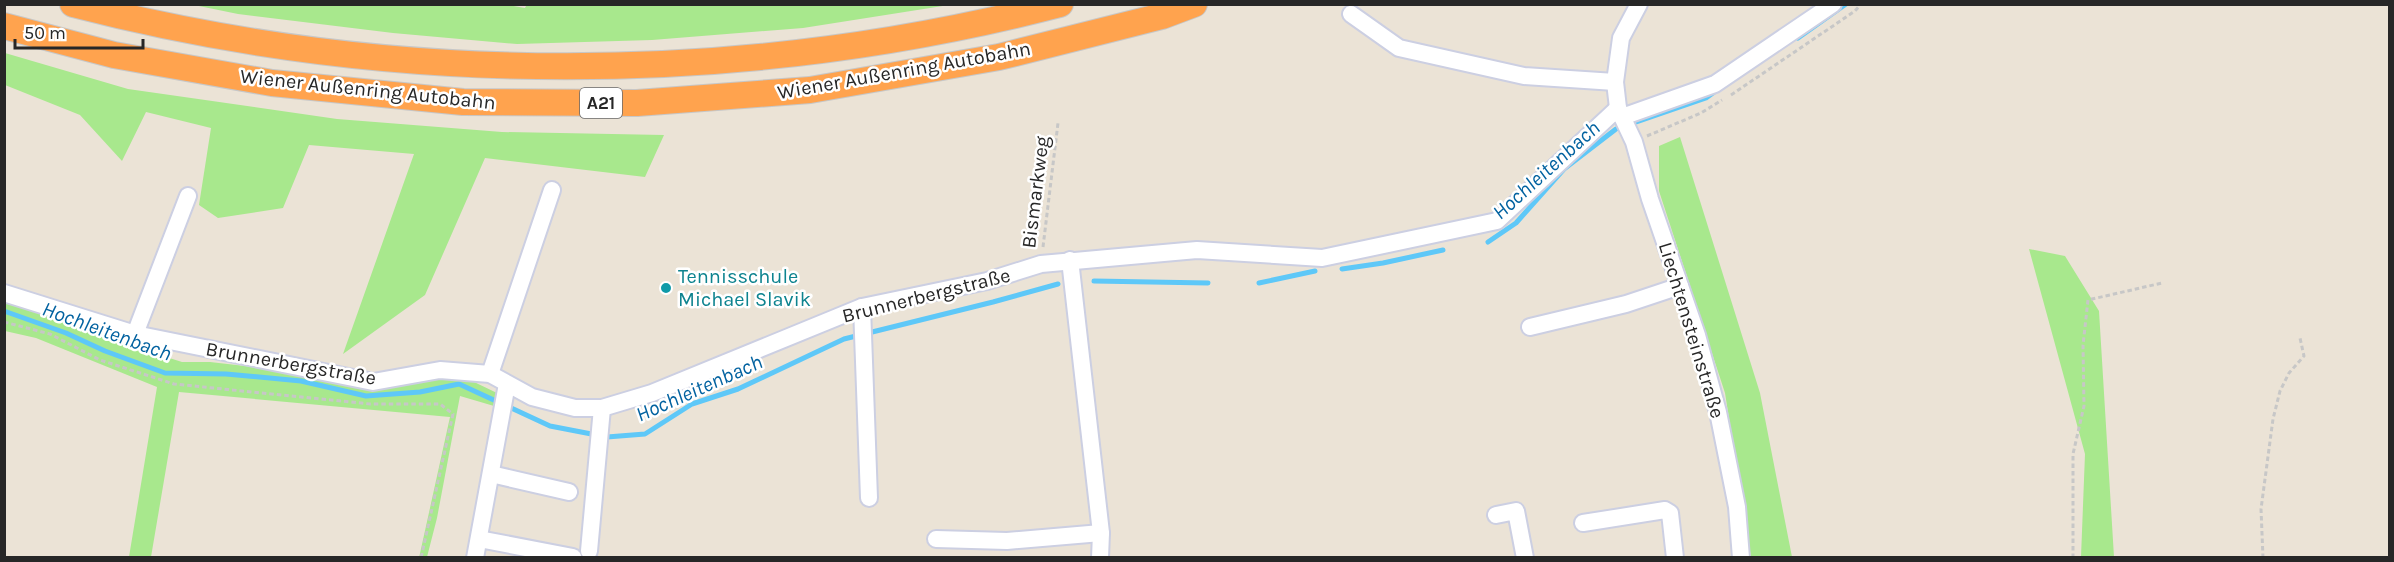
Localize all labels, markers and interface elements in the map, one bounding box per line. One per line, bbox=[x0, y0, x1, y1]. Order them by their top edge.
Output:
scale bar bbox=[15, 12, 142, 50]
text: 50 m bbox=[24, 22, 66, 44]
street label: Wiener Außenring Autobahn bbox=[776, 37, 1033, 104]
street label: Wiener Außenring Autobahn bbox=[239, 65, 497, 114]
road number: A21 bbox=[580, 88, 622, 118]
water label: Hochleitenbach bbox=[1488, 116, 1604, 224]
street label: Bismarkweg bbox=[1017, 134, 1054, 250]
street label: Liechtensteinstraße bbox=[1654, 239, 1729, 421]
street label: Brunnerbergstraße bbox=[840, 263, 1013, 328]
place label: Tennisschule Michael Slavik bbox=[678, 265, 811, 311]
marker: Tennisschule Michael Slavik bbox=[659, 281, 673, 295]
water label: Hochleitenbach bbox=[39, 297, 175, 365]
street label: Brunnerbergstraße bbox=[204, 337, 378, 390]
water label: Hochleitenbach bbox=[632, 349, 766, 427]

